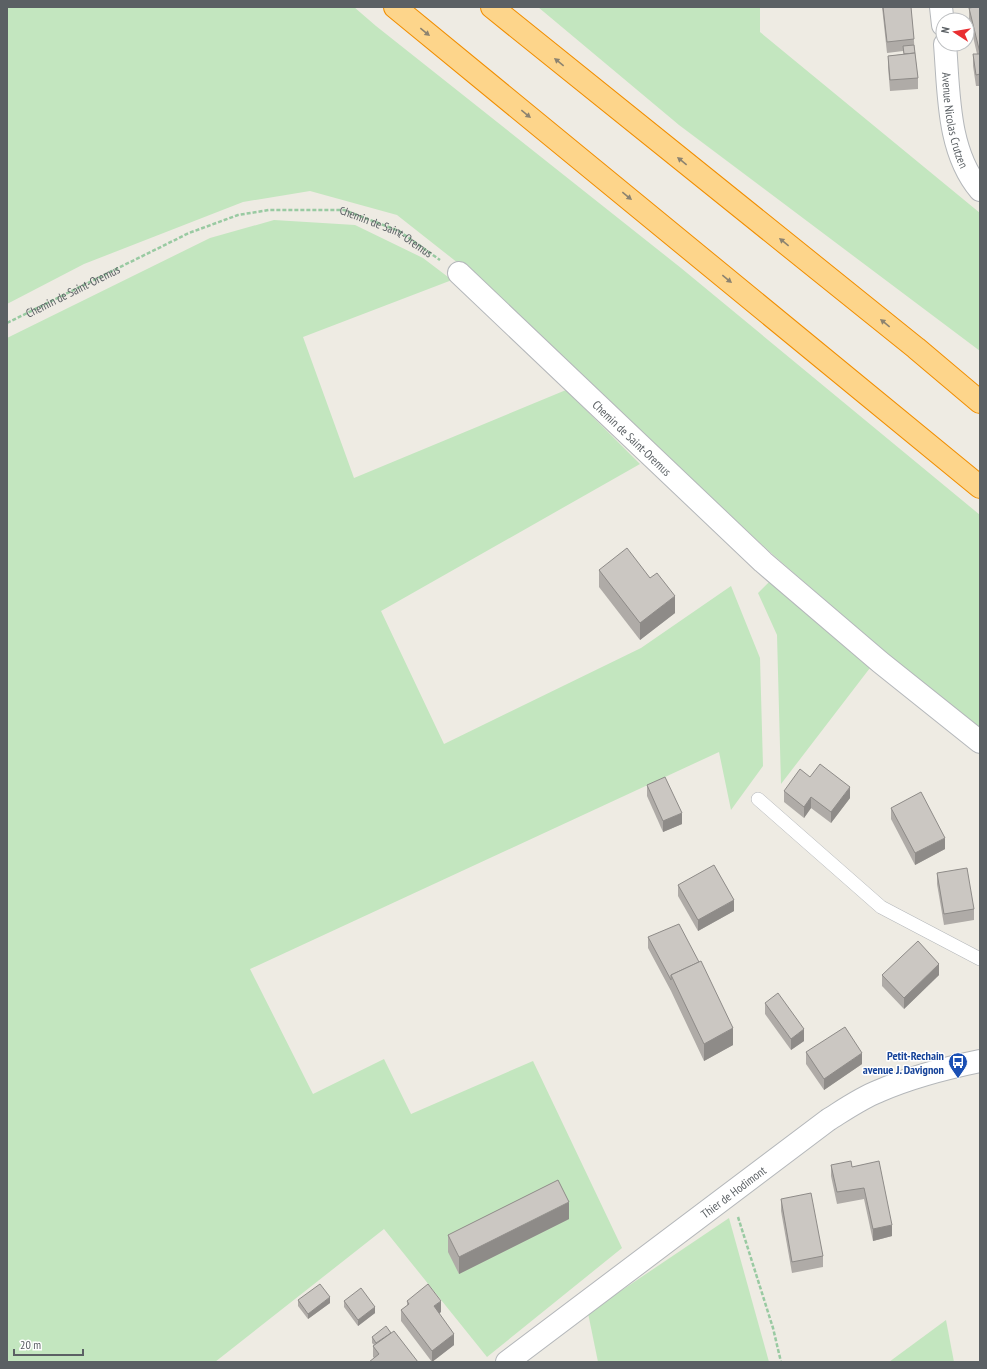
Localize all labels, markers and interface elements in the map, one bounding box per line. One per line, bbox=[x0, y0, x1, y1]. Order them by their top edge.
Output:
north arrow bbox=[935, 12, 975, 52]
text: N bbox=[938, 26, 953, 34]
one-way arrow bbox=[420, 27, 431, 36]
one-way arrow bbox=[554, 57, 565, 66]
street label: Avenue Nicolas Crutzen bbox=[939, 72, 972, 170]
one-way arrow bbox=[521, 110, 531, 118]
one-way arrow bbox=[677, 156, 688, 165]
one-way arrow bbox=[621, 192, 632, 201]
street label: Chemin de Saint-Oremus bbox=[340, 203, 436, 260]
one-way arrow bbox=[778, 238, 789, 246]
street label: Chemin de Saint-Oremus bbox=[23, 261, 122, 320]
one-way arrow bbox=[722, 274, 733, 283]
one-way arrow bbox=[880, 319, 891, 328]
street label: Chemin de Saint-Oremus bbox=[590, 397, 675, 479]
place label: Petit-Rechain avenue J. Davignon bbox=[863, 1048, 944, 1077]
bus stop icon: Petit-Rechain avenue J. Davignon bbox=[947, 1051, 969, 1079]
street label: Thier de Hodimont bbox=[697, 1162, 769, 1221]
scale bar bbox=[14, 1331, 83, 1357]
text: 20 m bbox=[20, 1337, 41, 1352]

